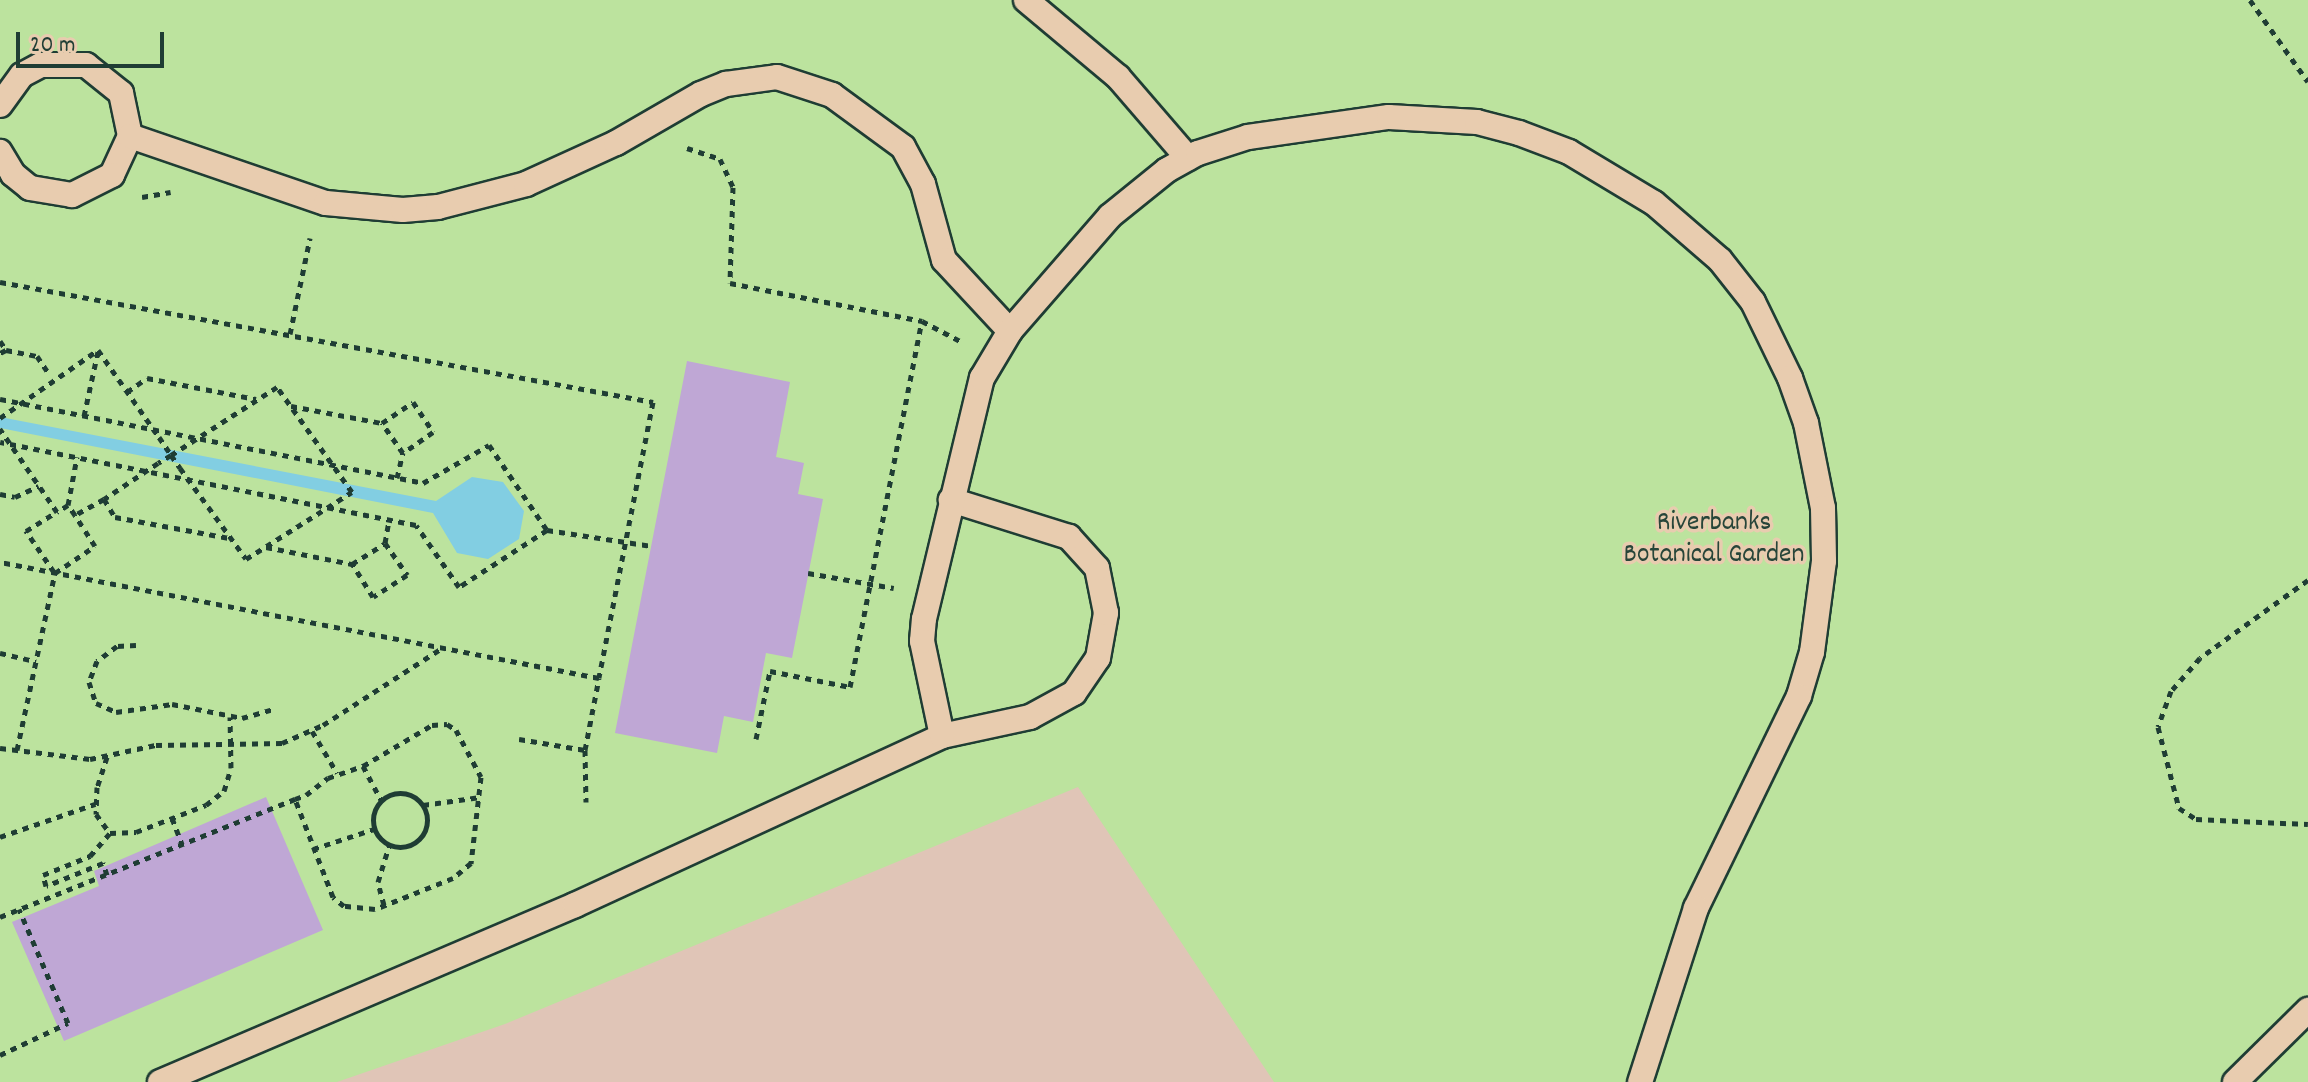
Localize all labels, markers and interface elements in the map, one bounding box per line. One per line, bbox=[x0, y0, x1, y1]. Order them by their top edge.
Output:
scale bar bbox=[20, 16, 168, 66]
text: 20 m bbox=[30, 29, 76, 63]
park label: Riverbanks Botanical Garden bbox=[1624, 507, 1804, 573]

